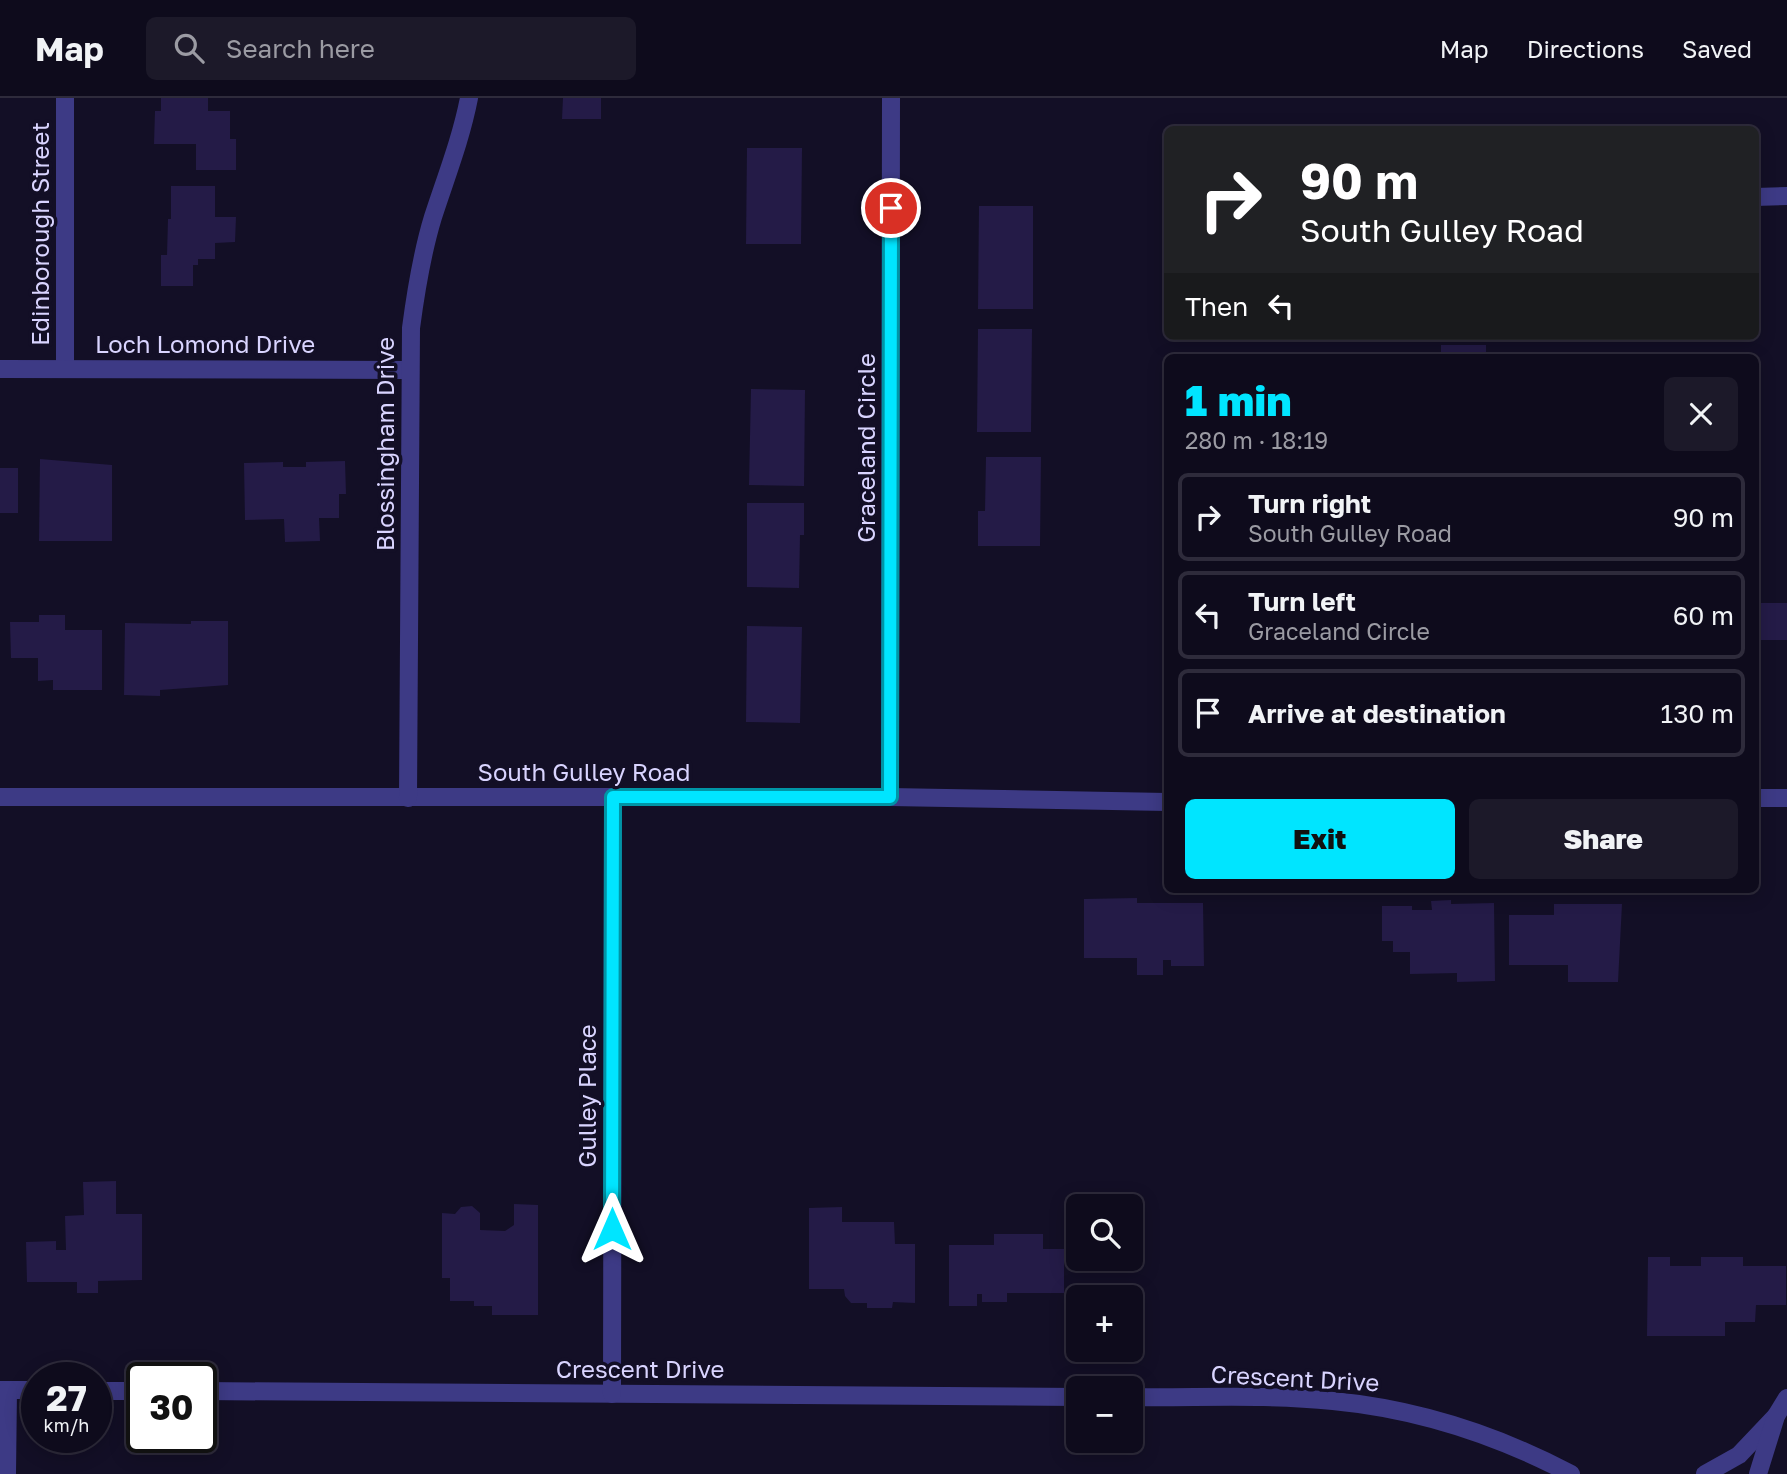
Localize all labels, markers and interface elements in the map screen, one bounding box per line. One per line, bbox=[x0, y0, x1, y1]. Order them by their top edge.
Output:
search box bbox=[146, 17, 636, 80]
text: Map bbox=[35, 29, 104, 68]
icon: search bbox=[170, 29, 208, 67]
text: Search here bbox=[226, 33, 375, 64]
text: Map bbox=[1440, 34, 1489, 63]
text: Directions bbox=[1527, 34, 1644, 63]
text: Saved bbox=[1682, 34, 1752, 63]
street label: Edinborough Street bbox=[25, 122, 54, 346]
text: 90 m bbox=[1300, 151, 1418, 210]
icon: right bbox=[1185, 154, 1276, 245]
pin bbox=[861, 178, 921, 238]
icon: arrive bbox=[872, 189, 910, 227]
text: South Gulley Road bbox=[1300, 211, 1584, 249]
icon: left bbox=[1262, 287, 1300, 325]
text: Then bbox=[1185, 291, 1248, 322]
street label: Loch Lomond Drive bbox=[95, 329, 315, 358]
street label: Blossingham Drive bbox=[370, 337, 399, 551]
street label: Graceland Circle bbox=[851, 353, 880, 543]
text: 1 min bbox=[1185, 375, 1292, 425]
button: close bbox=[1664, 377, 1738, 451]
text: 280 m · 18:19 bbox=[1185, 426, 1328, 454]
text: Turn right bbox=[1248, 488, 1371, 519]
icon: right bbox=[1189, 498, 1227, 536]
text: 90 m bbox=[1673, 502, 1734, 533]
text: South Gulley Road bbox=[1248, 519, 1452, 547]
text: Turn left bbox=[1248, 586, 1356, 617]
icon: left bbox=[1189, 596, 1227, 634]
text: 60 m bbox=[1673, 600, 1734, 631]
text: Graceland Circle bbox=[1248, 617, 1430, 645]
icon: arrive bbox=[1189, 694, 1227, 732]
text: Arrive at destination bbox=[1248, 698, 1506, 729]
text: 130 m bbox=[1661, 698, 1734, 729]
street label: South Gulley Road bbox=[478, 757, 690, 786]
button: Exit bbox=[1185, 799, 1455, 879]
button: Share bbox=[1469, 799, 1738, 879]
street label: Gulley Place bbox=[572, 1024, 601, 1168]
position arrow bbox=[575, 1192, 649, 1266]
map controls bbox=[1066, 1194, 1143, 1453]
button: search bbox=[1066, 1194, 1143, 1271]
button: + bbox=[1066, 1285, 1143, 1362]
street label: Crescent Drive bbox=[556, 1354, 724, 1383]
street label: Crescent Drive bbox=[1210, 1359, 1380, 1396]
speed limit sign: 30 bbox=[126, 1362, 217, 1453]
button: − bbox=[1066, 1376, 1143, 1453]
text: 27 bbox=[46, 1377, 87, 1419]
text: km/h bbox=[44, 1414, 89, 1436]

